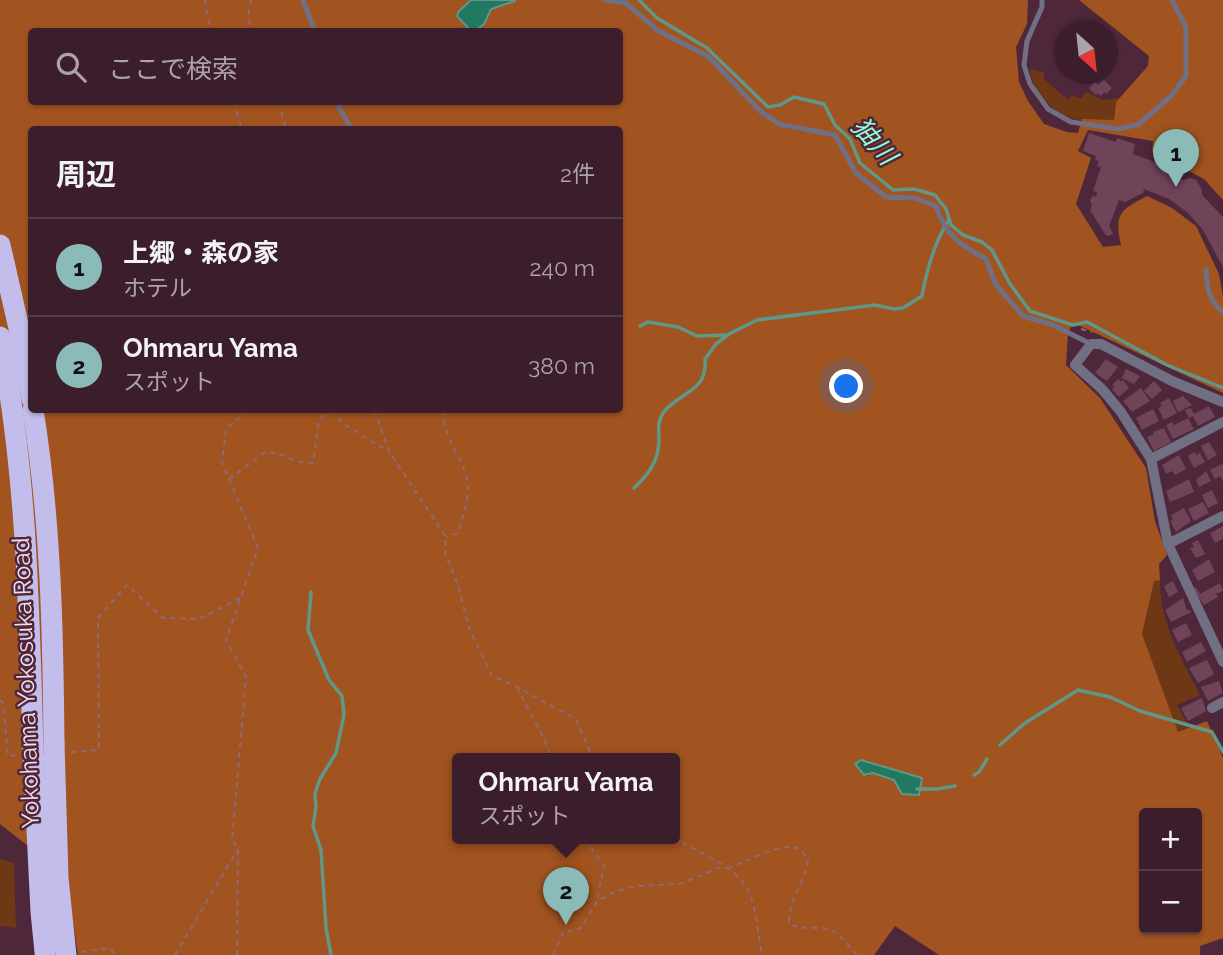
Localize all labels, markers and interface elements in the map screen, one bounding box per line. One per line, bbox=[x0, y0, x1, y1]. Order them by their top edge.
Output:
north arrow bbox=[1055, 21, 1118, 84]
search box bbox=[28, 28, 623, 105]
icon: search bbox=[52, 48, 90, 86]
text: ここで検索 bbox=[108, 54, 238, 84]
water label: 㹨川 bbox=[846, 112, 904, 173]
pin: 1 bbox=[1153, 129, 1199, 187]
text: 周辺 bbox=[56, 157, 116, 192]
text: 2件 bbox=[560, 160, 595, 187]
text: 上郷・森の家 bbox=[123, 238, 279, 268]
text: 1 bbox=[73, 254, 85, 281]
text: 240 m bbox=[529, 254, 595, 281]
text: ホテル bbox=[123, 274, 192, 301]
text: Ohmaru Yama bbox=[123, 333, 298, 363]
text: 2 bbox=[73, 352, 85, 379]
text: 380 m bbox=[528, 352, 595, 379]
text: スポット bbox=[123, 368, 215, 395]
your location bbox=[829, 369, 863, 403]
street label: Yokohama Yokosuka Road bbox=[6, 537, 45, 829]
popup bbox=[452, 753, 680, 844]
text: Ohmaru Yama bbox=[479, 767, 653, 797]
text: スポット bbox=[479, 802, 571, 829]
map controls bbox=[1139, 808, 1202, 934]
button: + bbox=[1139, 808, 1202, 871]
pin: 2 bbox=[543, 867, 589, 925]
button: − bbox=[1139, 871, 1202, 934]

